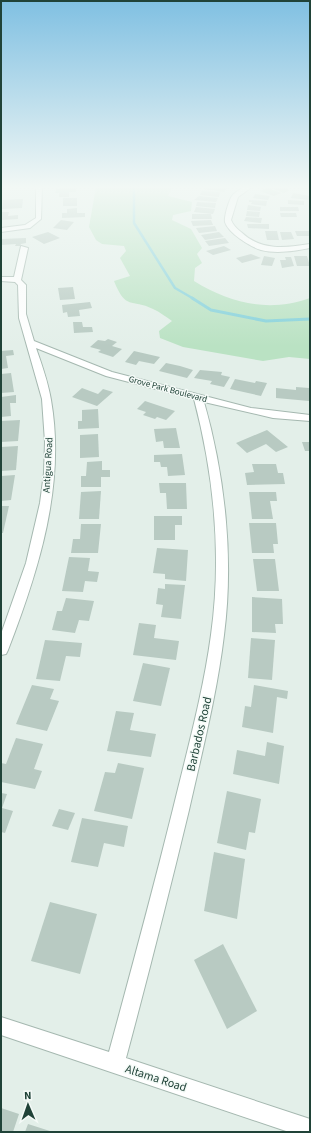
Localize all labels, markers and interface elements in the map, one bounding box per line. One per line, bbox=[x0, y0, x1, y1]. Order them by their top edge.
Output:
street label: Grove Park Boulevard bbox=[127, 373, 209, 406]
street label: Antigua Road bbox=[40, 437, 56, 493]
street label: Barbados Road bbox=[183, 695, 216, 773]
street label: Altama Road bbox=[123, 1061, 189, 1096]
north arrow bbox=[8, 1085, 48, 1125]
text: N bbox=[24, 1088, 32, 1103]

